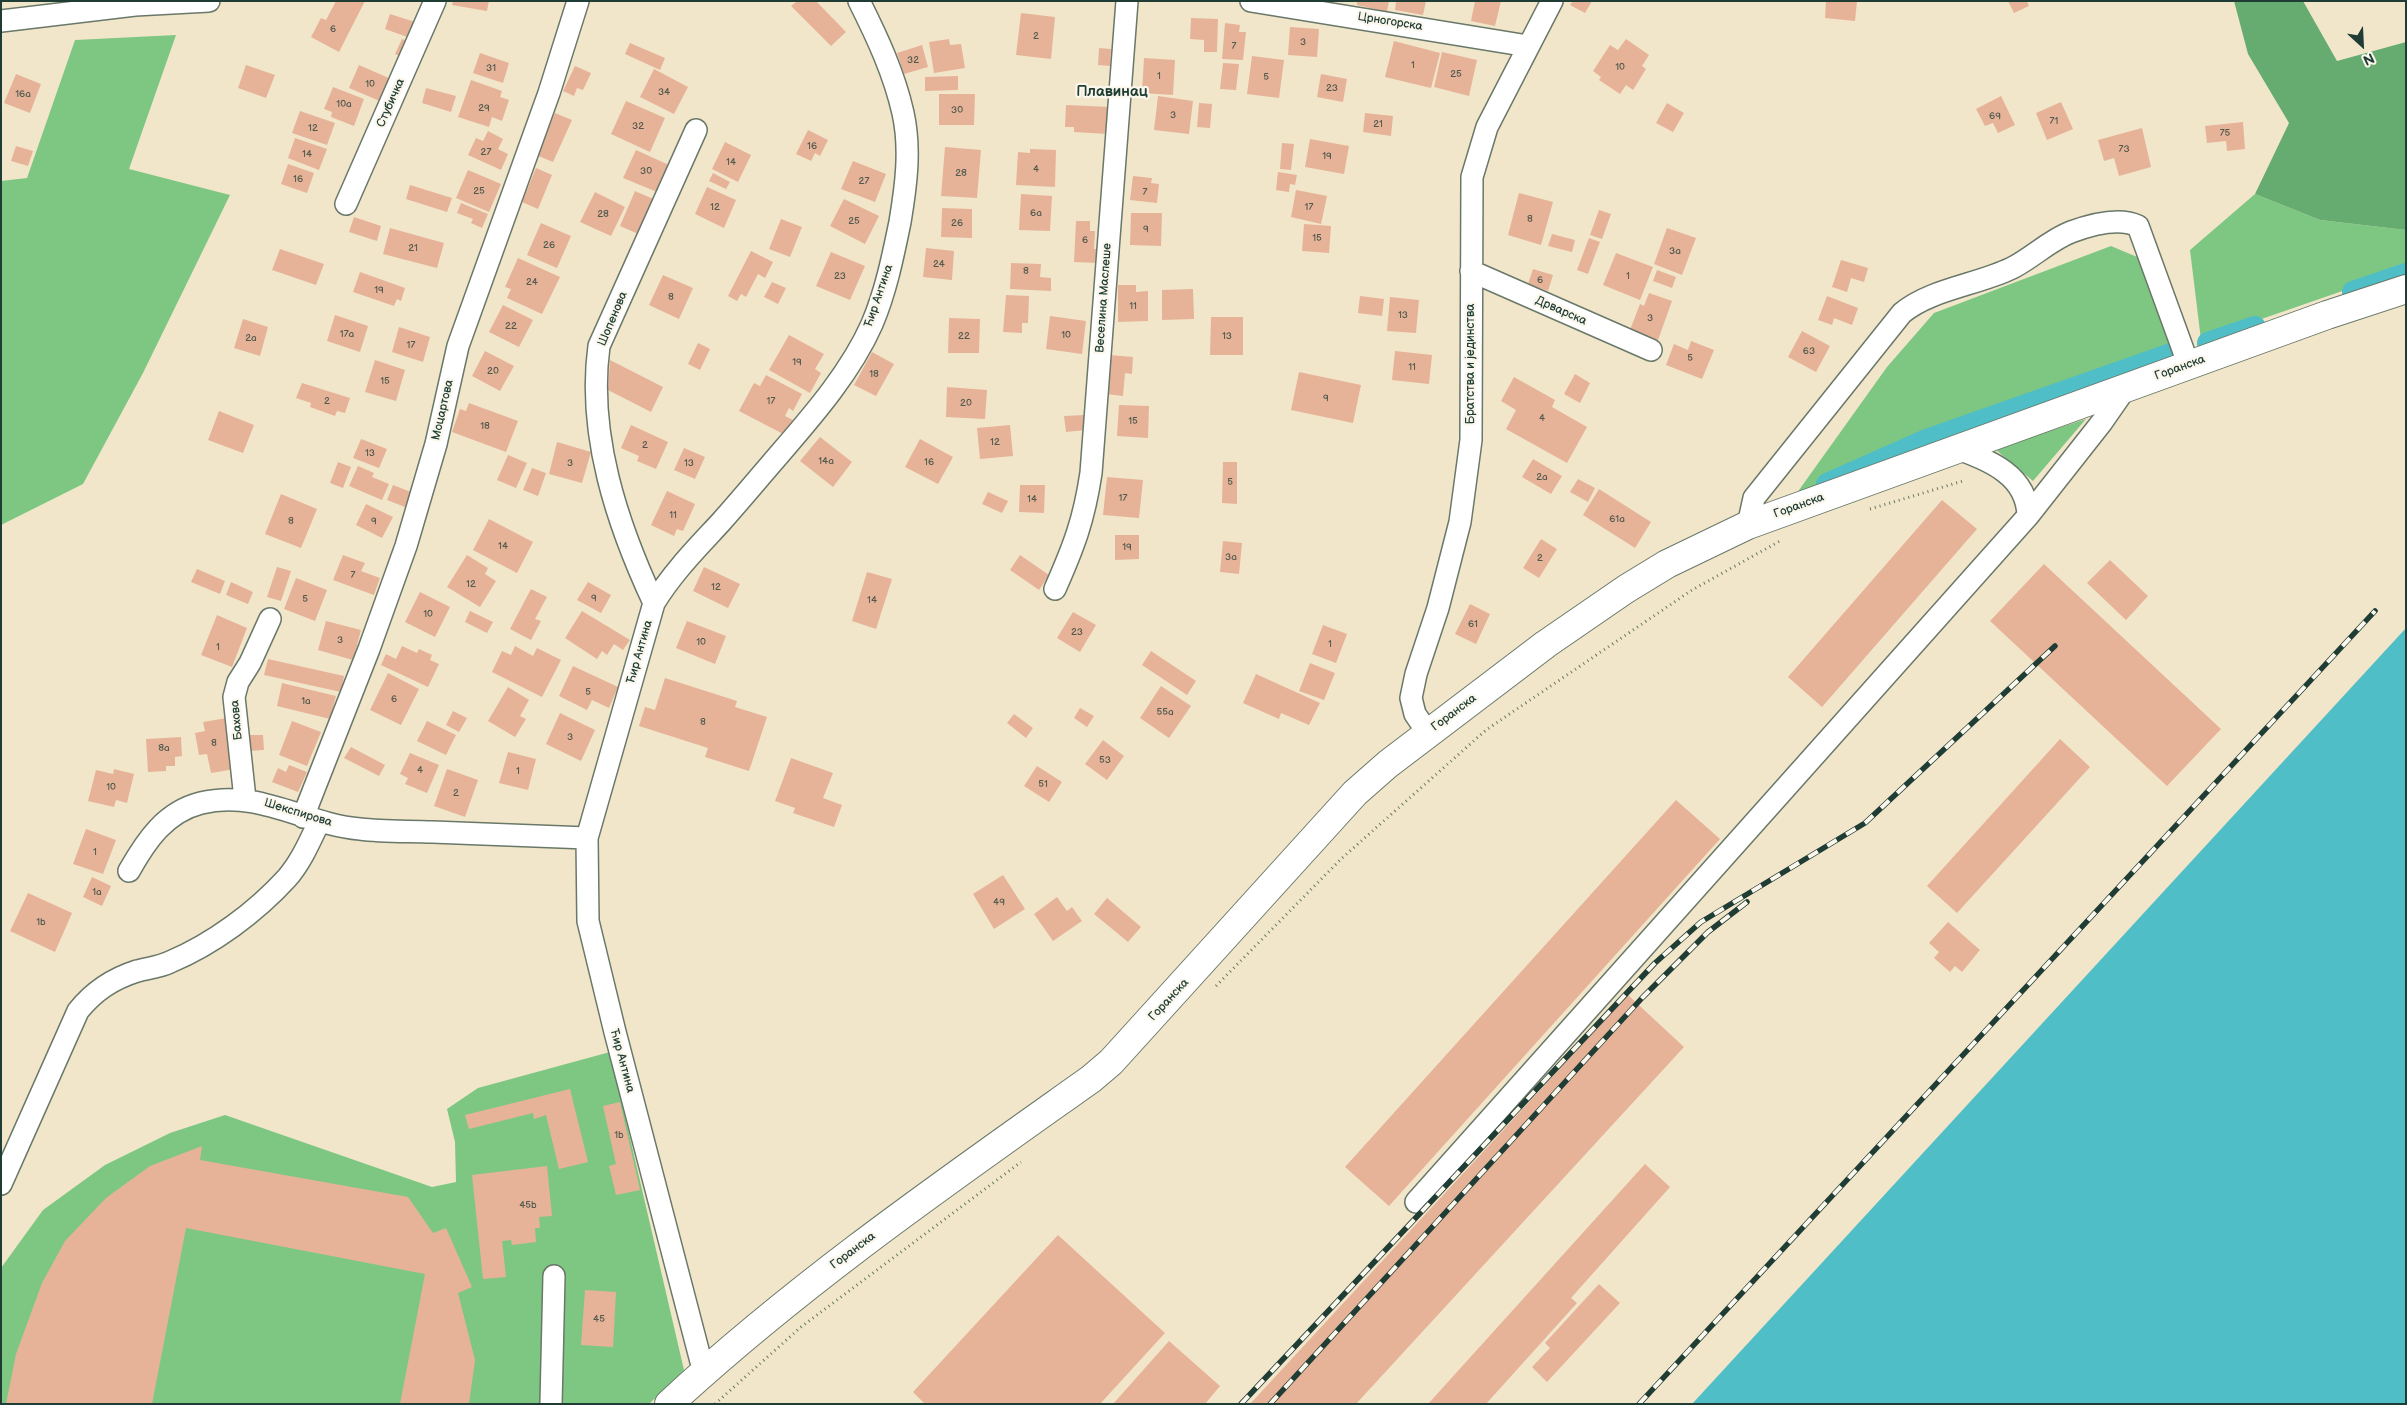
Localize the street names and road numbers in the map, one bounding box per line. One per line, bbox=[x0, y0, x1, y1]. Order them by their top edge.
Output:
street label: Црногорска bbox=[1356, 10, 1424, 34]
street label: Стубичка bbox=[374, 76, 408, 130]
street label: Веселина Маслеше bbox=[1093, 243, 1115, 353]
street label: Ћир Антина bbox=[862, 263, 896, 329]
street label: Шопенова bbox=[595, 290, 631, 348]
street label: Дрварска bbox=[1533, 293, 1589, 329]
street label: Братства и јединства bbox=[1464, 304, 1478, 424]
street label: Горанска bbox=[2153, 352, 2207, 384]
street label: Моцартова bbox=[429, 378, 457, 442]
street label: Горанска bbox=[1772, 490, 1826, 522]
street label: Ћир Антина bbox=[624, 619, 656, 685]
street label: Горанска bbox=[1429, 691, 1479, 735]
street label: Бахова bbox=[228, 699, 246, 741]
street label: Шекспирова bbox=[262, 796, 334, 830]
street label: Горанска bbox=[1146, 976, 1192, 1024]
street label: Ћир Антина bbox=[607, 1027, 637, 1095]
street label: Горанска bbox=[828, 1229, 878, 1273]

